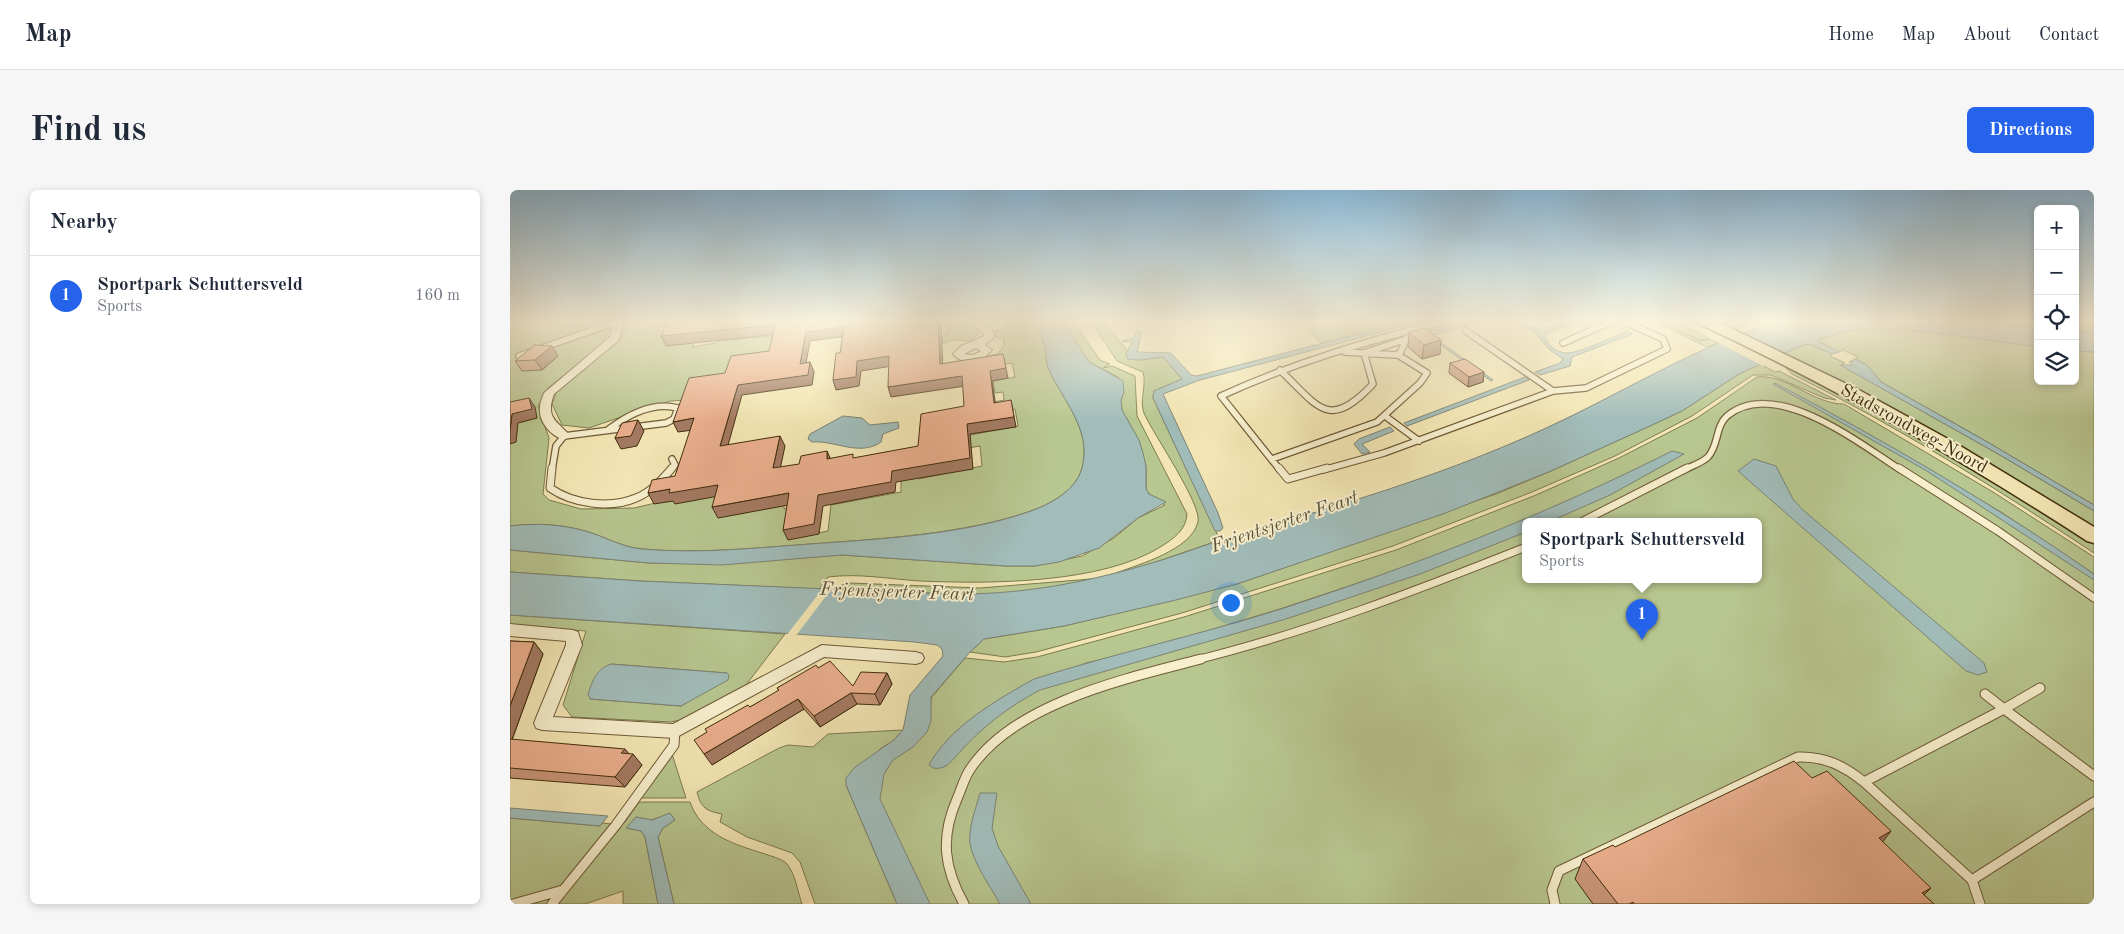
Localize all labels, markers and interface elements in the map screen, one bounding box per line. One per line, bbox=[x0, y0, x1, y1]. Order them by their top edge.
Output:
text: Map bbox=[25, 23, 72, 47]
text: Home bbox=[1828, 26, 1874, 44]
text: Map bbox=[1902, 26, 1935, 44]
text: About bbox=[1963, 26, 2011, 44]
text: Contact bbox=[2039, 26, 2099, 44]
button: Directions bbox=[1967, 107, 2094, 153]
text: Find us bbox=[30, 113, 146, 148]
map controls bbox=[2034, 205, 2079, 385]
button: + bbox=[2034, 205, 2079, 250]
text: Nearby bbox=[50, 212, 118, 233]
button: − bbox=[2034, 250, 2079, 295]
text: Sportpark Schuttersveld bbox=[97, 276, 303, 295]
text: 1 bbox=[61, 288, 71, 304]
text: 160 m bbox=[415, 288, 460, 304]
button: locate bbox=[2034, 295, 2079, 340]
text: Sports bbox=[97, 299, 142, 315]
button: layers bbox=[2034, 340, 2079, 385]
street label: Stadsrondweg-Noord bbox=[1837, 381, 1991, 477]
water label: Frjentsjerter Feart bbox=[1208, 489, 1362, 557]
popup bbox=[1522, 518, 1762, 583]
text: Sportpark Schuttersveld bbox=[1539, 531, 1745, 550]
text: Sports bbox=[1539, 554, 1584, 570]
water label: Frjentsjerter Feart bbox=[818, 581, 976, 605]
your location bbox=[1218, 590, 1244, 616]
pin: 1 bbox=[1626, 599, 1658, 640]

